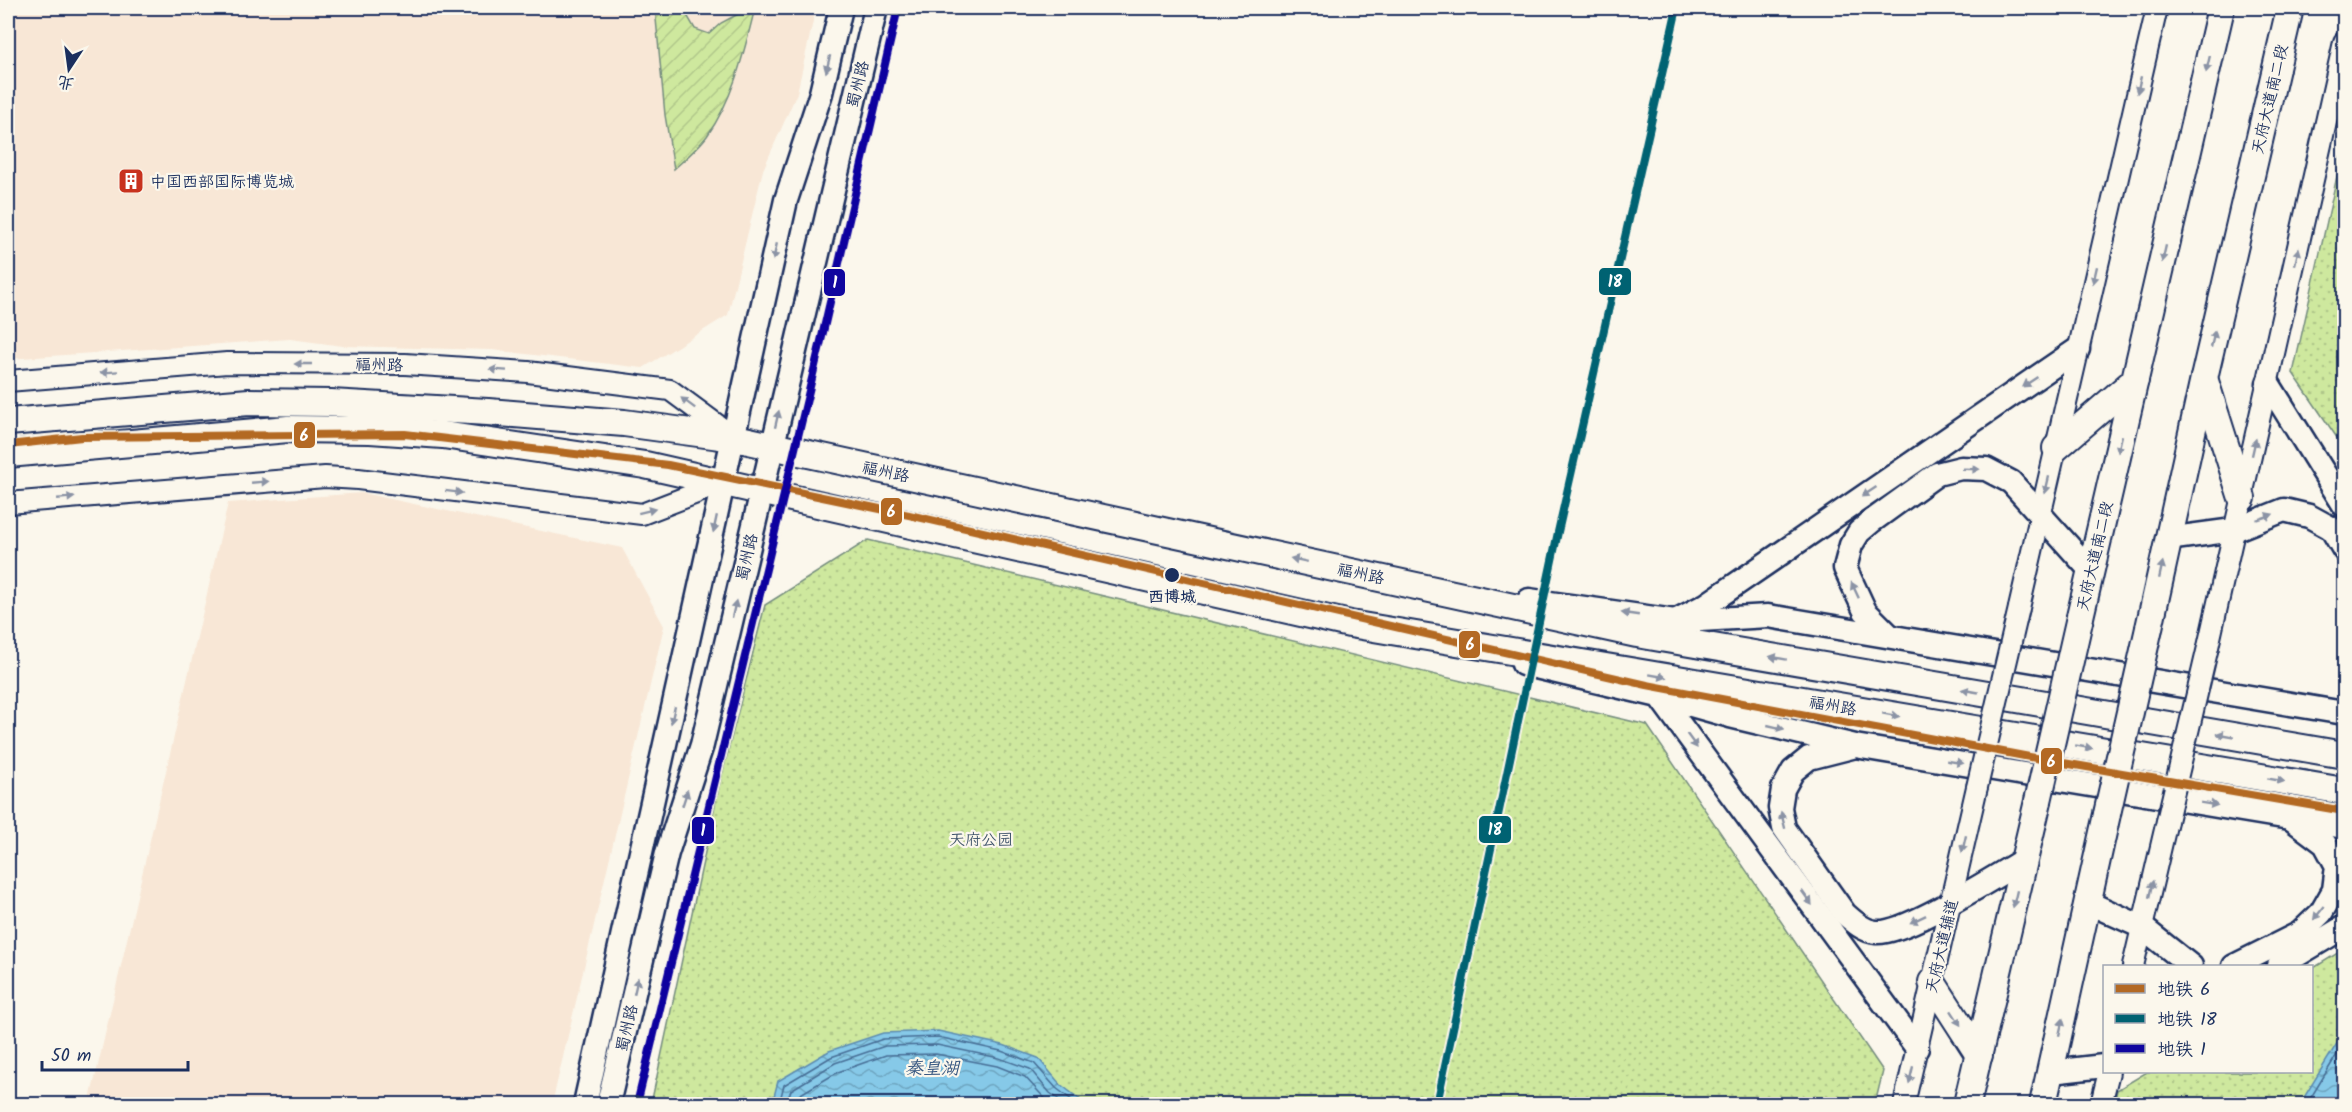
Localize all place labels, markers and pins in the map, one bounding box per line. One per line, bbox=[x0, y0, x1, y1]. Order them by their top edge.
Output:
building icon: 中国西部国际博览城 bbox=[116, 166, 146, 196]
place label: 中国西部国际博览城 bbox=[150, 170, 294, 195]
marker: 西博城 bbox=[1163, 566, 1181, 584]
place label: 西博城 bbox=[1148, 585, 1196, 610]

